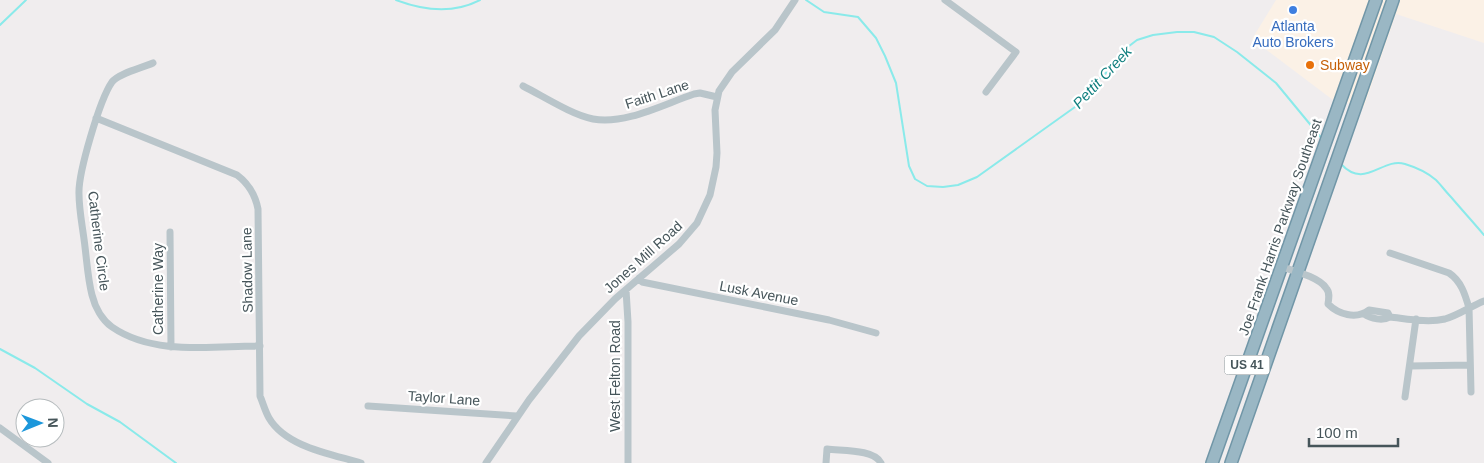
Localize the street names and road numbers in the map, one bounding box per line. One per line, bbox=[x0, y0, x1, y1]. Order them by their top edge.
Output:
street label: Faith Lane bbox=[623, 76, 691, 112]
street label: Joe Frank Harris Parkway Southeast bbox=[1235, 117, 1325, 337]
street label: Catherine Circle bbox=[85, 190, 113, 292]
street label: Jones Mill Road bbox=[601, 218, 685, 296]
street label: Shadow Lane bbox=[238, 227, 256, 313]
street label: Catherine Way bbox=[150, 243, 166, 335]
street label: Lusk Avenue bbox=[718, 278, 800, 309]
street label: West Felton Road bbox=[607, 320, 623, 432]
road number: US 41 bbox=[1224, 356, 1270, 374]
street label: Taylor Lane bbox=[407, 387, 481, 409]

